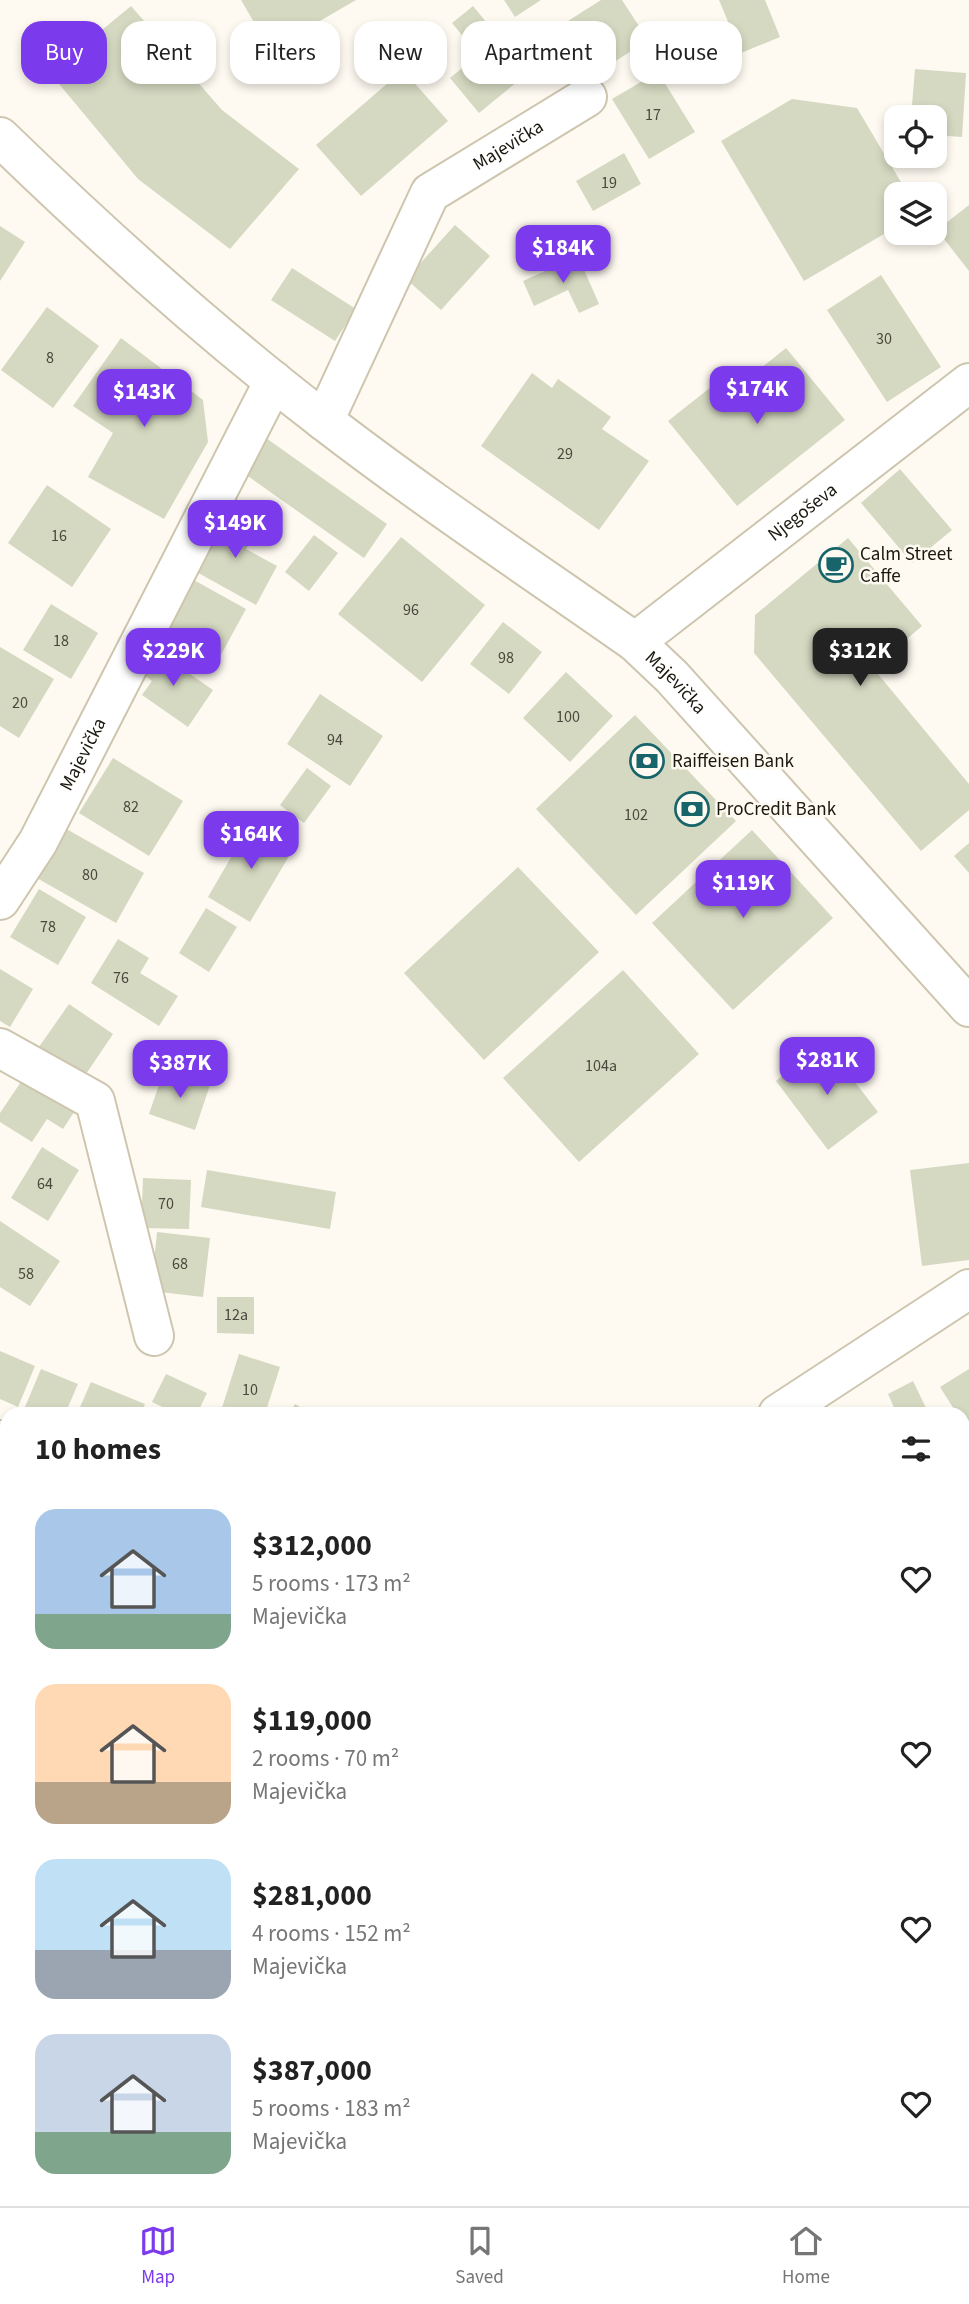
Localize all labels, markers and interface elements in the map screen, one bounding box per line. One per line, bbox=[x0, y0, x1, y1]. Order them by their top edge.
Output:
chip: Buy bbox=[21, 21, 107, 84]
chip: Rent bbox=[121, 21, 216, 84]
chip: Filters bbox=[230, 21, 340, 84]
chip: New bbox=[354, 21, 447, 84]
chip: Apartment bbox=[461, 21, 616, 84]
chip: House bbox=[630, 21, 742, 84]
house number: 17 bbox=[645, 104, 661, 126]
map controls bbox=[884, 105, 947, 245]
button: locate bbox=[884, 105, 947, 168]
street label: Majevička bbox=[468, 113, 549, 177]
house number: 19 bbox=[601, 172, 617, 194]
button: layers bbox=[884, 182, 947, 245]
pin: $184K bbox=[514, 226, 612, 285]
text: $184K bbox=[532, 231, 594, 264]
house number: 30 bbox=[876, 328, 892, 350]
house number: 8 bbox=[46, 347, 54, 369]
pin: $174K bbox=[708, 366, 806, 426]
pin: $143K bbox=[95, 370, 193, 429]
text: $174K bbox=[726, 372, 788, 405]
text: $143K bbox=[113, 375, 175, 408]
house number: 29 bbox=[557, 443, 573, 465]
street label: Njegoševa bbox=[762, 476, 843, 548]
pin: $149K bbox=[186, 500, 284, 560]
text: $149K bbox=[204, 506, 266, 539]
house number: 16 bbox=[51, 525, 67, 547]
place label: Calm Street Caffe bbox=[860, 541, 953, 590]
cafe icon: Calm Street Caffe bbox=[817, 546, 855, 584]
house number: 96 bbox=[403, 599, 419, 621]
pin: $229K bbox=[124, 628, 222, 688]
pin: $312K bbox=[811, 628, 909, 688]
house number: 18 bbox=[53, 630, 69, 652]
text: $229K bbox=[142, 634, 204, 667]
text: $312K bbox=[829, 634, 891, 667]
street label: Majevička bbox=[639, 645, 713, 720]
house number: 98 bbox=[498, 647, 514, 669]
house number: 20 bbox=[12, 692, 28, 714]
house number: 100 bbox=[556, 706, 580, 728]
street label: Majevička bbox=[53, 713, 113, 795]
house number: 94 bbox=[327, 729, 343, 751]
bank icon: Raiffeisen Bank bbox=[628, 742, 666, 780]
place label: Raiffeisen Bank bbox=[672, 748, 795, 775]
bank icon: ProCredit Bank bbox=[673, 790, 711, 828]
house number: 82 bbox=[123, 796, 139, 818]
place label: ProCredit Bank bbox=[716, 796, 837, 823]
house number: 102 bbox=[624, 804, 648, 826]
pin: $164K bbox=[202, 812, 300, 871]
text: $164K bbox=[220, 817, 282, 850]
pin: $119K bbox=[694, 860, 792, 920]
house number: 80 bbox=[82, 864, 98, 886]
text: $119K bbox=[712, 866, 774, 899]
house number: 78 bbox=[40, 916, 56, 938]
house number: 76 bbox=[113, 967, 129, 989]
pin: $281K bbox=[778, 1038, 876, 1097]
pin: $387K bbox=[131, 1040, 229, 1100]
text: $281K bbox=[796, 1043, 858, 1076]
text: $387K bbox=[149, 1046, 211, 1079]
house number: 104a bbox=[585, 1055, 617, 1077]
house number: 64 bbox=[37, 1173, 53, 1195]
house number: 70 bbox=[158, 1193, 174, 1215]
house number: 68 bbox=[172, 1253, 188, 1275]
house number: 58 bbox=[18, 1263, 34, 1285]
house number: 12a bbox=[224, 1304, 248, 1326]
house number: 10 bbox=[242, 1379, 258, 1401]
text: 10 homes bbox=[35, 1428, 161, 1471]
icon: filters bbox=[897, 1430, 935, 1468]
text: $312,000 bbox=[252, 1524, 372, 1567]
icon: home bbox=[91, 1537, 175, 1621]
icon: heart bbox=[897, 1560, 935, 1598]
text: 5 rooms · 173 m² bbox=[252, 1567, 411, 1600]
text: Majevička bbox=[252, 1600, 347, 1633]
text: $119,000 bbox=[252, 1699, 372, 1742]
icon: home bbox=[91, 1712, 175, 1796]
icon: heart bbox=[897, 1735, 935, 1773]
text: 2 rooms · 70 m² bbox=[252, 1742, 399, 1775]
text: Majevička bbox=[252, 1775, 347, 1808]
text: $281,000 bbox=[252, 1874, 372, 1917]
icon: home bbox=[91, 1887, 175, 1971]
icon: heart bbox=[897, 1910, 935, 1948]
text: 4 rooms · 152 m² bbox=[252, 1917, 411, 1950]
text: Majevička bbox=[252, 1950, 347, 1983]
text: $387,000 bbox=[252, 2049, 372, 2092]
icon: home bbox=[91, 2062, 175, 2146]
icon: heart bbox=[897, 2085, 935, 2123]
text: 5 rooms · 183 m² bbox=[252, 2092, 411, 2125]
text: Majevička bbox=[252, 2125, 347, 2158]
tab: Map bbox=[139, 2222, 177, 2291]
tab: Saved bbox=[455, 2222, 504, 2291]
tab: Home bbox=[782, 2222, 830, 2291]

